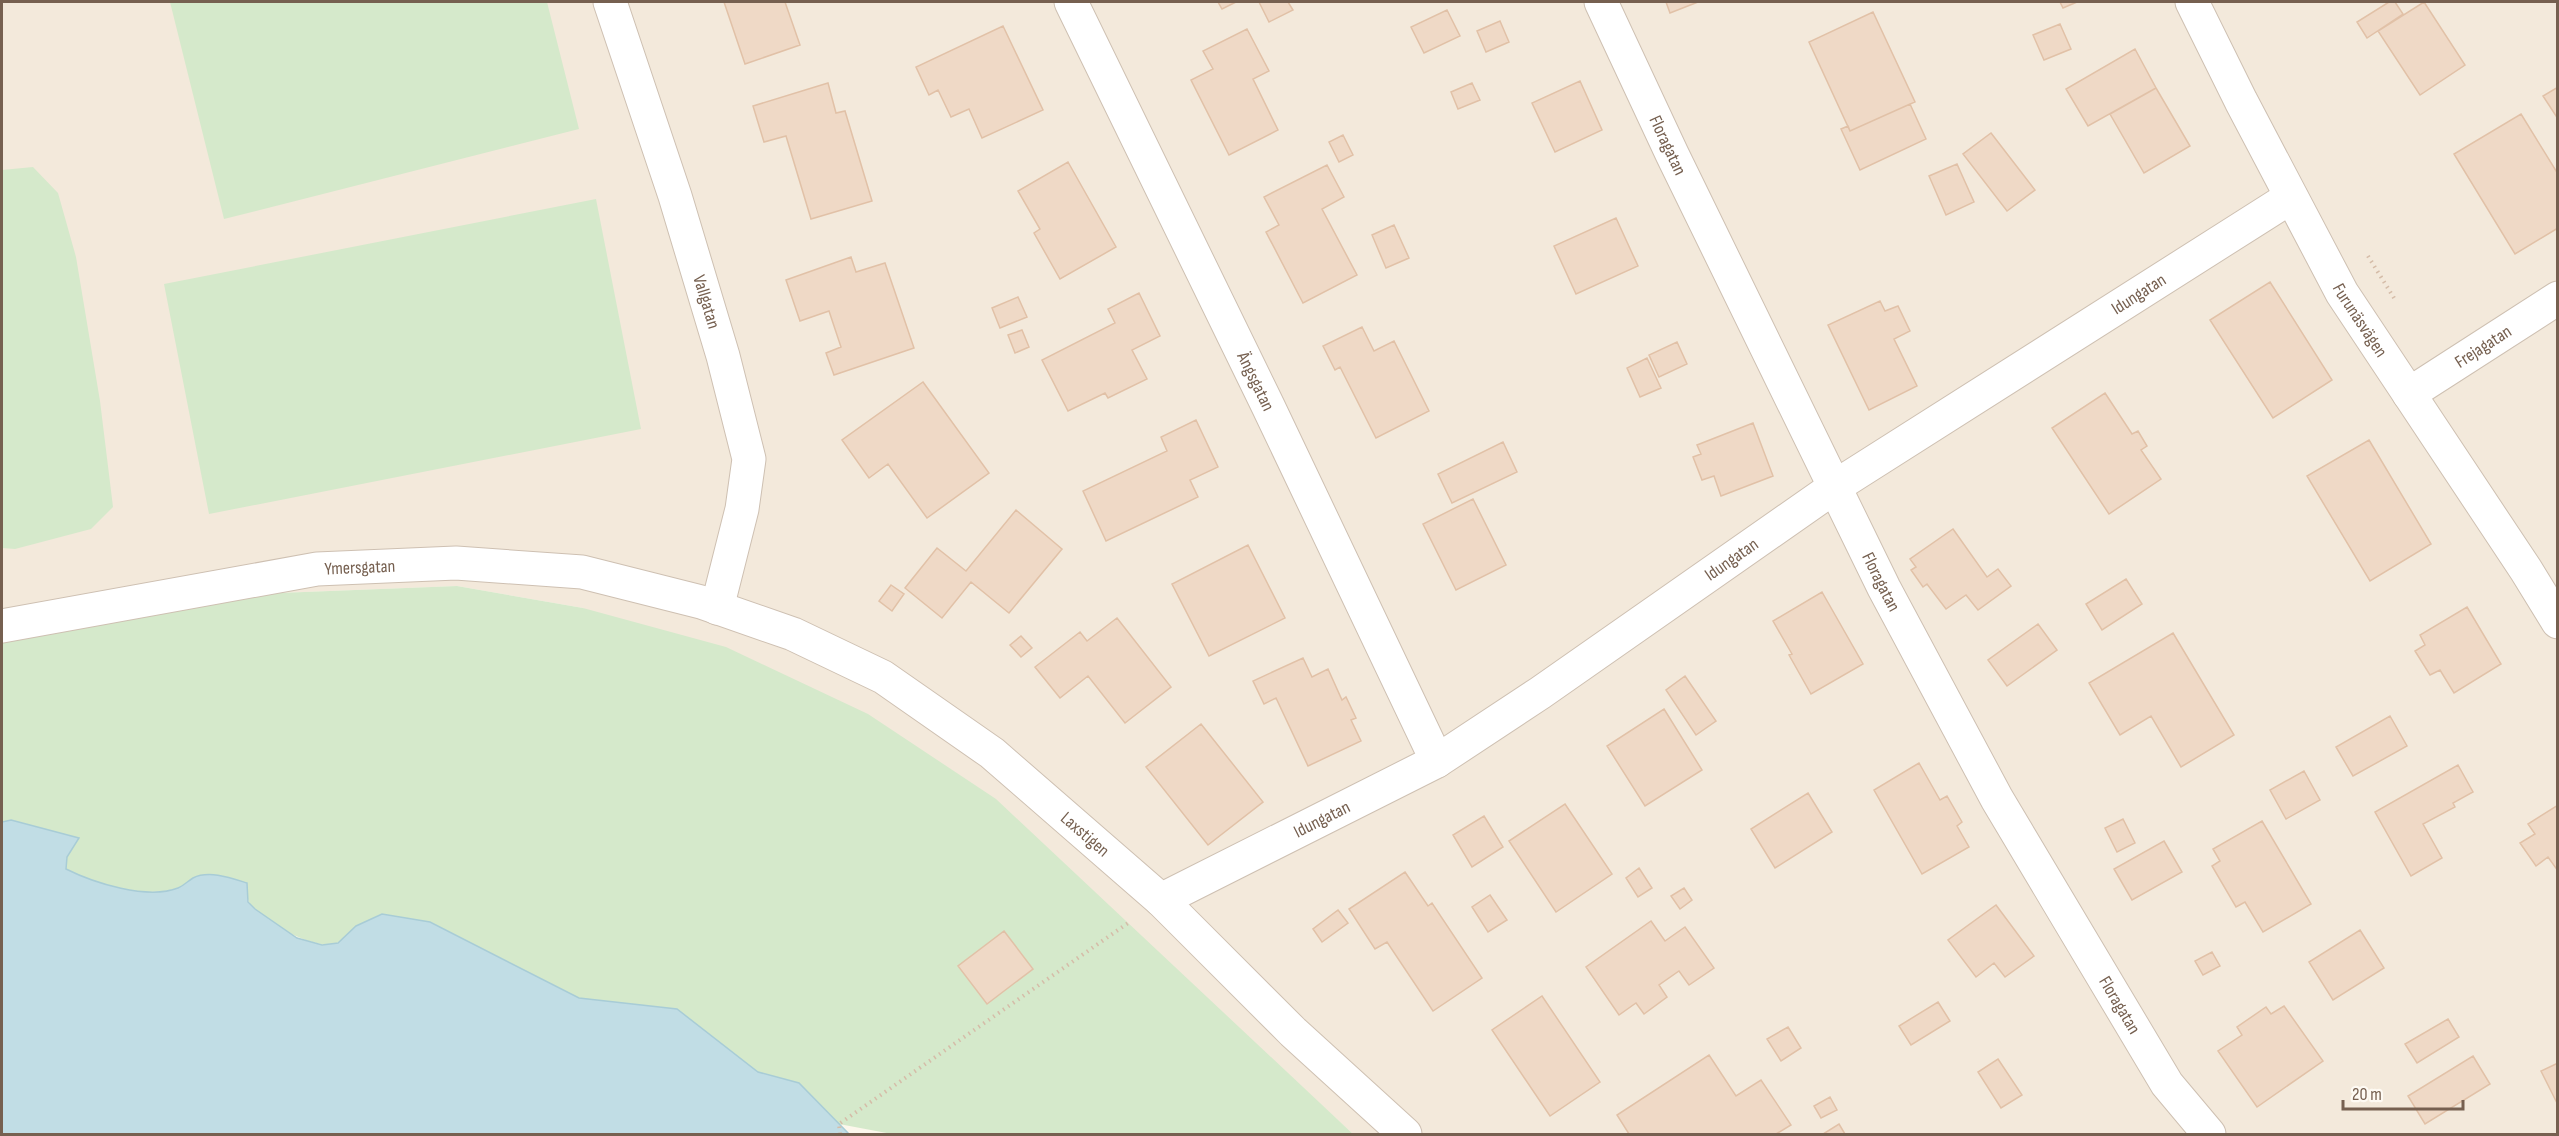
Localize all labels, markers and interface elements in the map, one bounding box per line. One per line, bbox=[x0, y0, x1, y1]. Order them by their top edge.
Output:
street label: Floragatan bbox=[1644, 112, 1691, 179]
street label: Idungatan bbox=[2108, 269, 2170, 319]
street label: Vallgatan bbox=[688, 272, 724, 331]
street label: Furunäsvägen bbox=[2328, 280, 2392, 361]
street label: Frejagatan bbox=[2451, 321, 2515, 373]
street label: Ängsgatan bbox=[1232, 348, 1279, 414]
street label: Idungatan bbox=[1701, 534, 1762, 585]
street label: Floragatan bbox=[1857, 549, 1905, 615]
street label: Ymersgatan bbox=[324, 556, 396, 580]
street label: Idungatan bbox=[1290, 797, 1354, 842]
street label: Laxstigen bbox=[1056, 808, 1114, 861]
street label: Floragatan bbox=[2094, 973, 2145, 1038]
scale bar bbox=[2343, 1073, 2463, 1111]
text: 20 m bbox=[2352, 1084, 2382, 1105]

